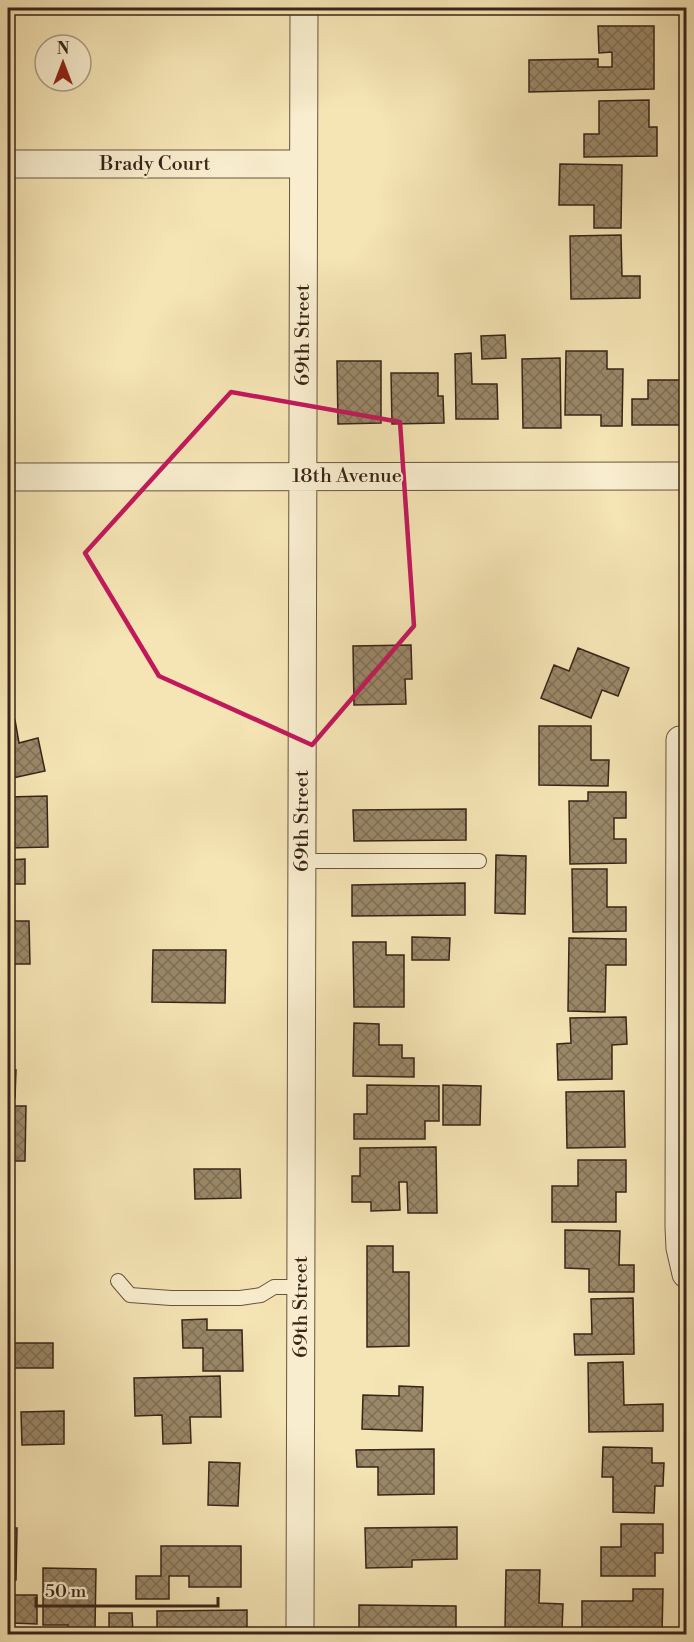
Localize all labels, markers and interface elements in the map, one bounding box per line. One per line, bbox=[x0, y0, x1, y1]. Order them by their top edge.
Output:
north arrow bbox=[33, 33, 93, 93]
text: N bbox=[57, 39, 70, 59]
street label: Brady Court bbox=[99, 152, 210, 177]
street label: 69th Street bbox=[291, 284, 316, 386]
street label: 18th Avenue bbox=[292, 464, 402, 489]
street label: 69th Street bbox=[290, 770, 315, 872]
street label: 69th Street bbox=[289, 1256, 314, 1358]
scale bar bbox=[36, 1570, 218, 1608]
text: 50 m bbox=[45, 1580, 87, 1603]

